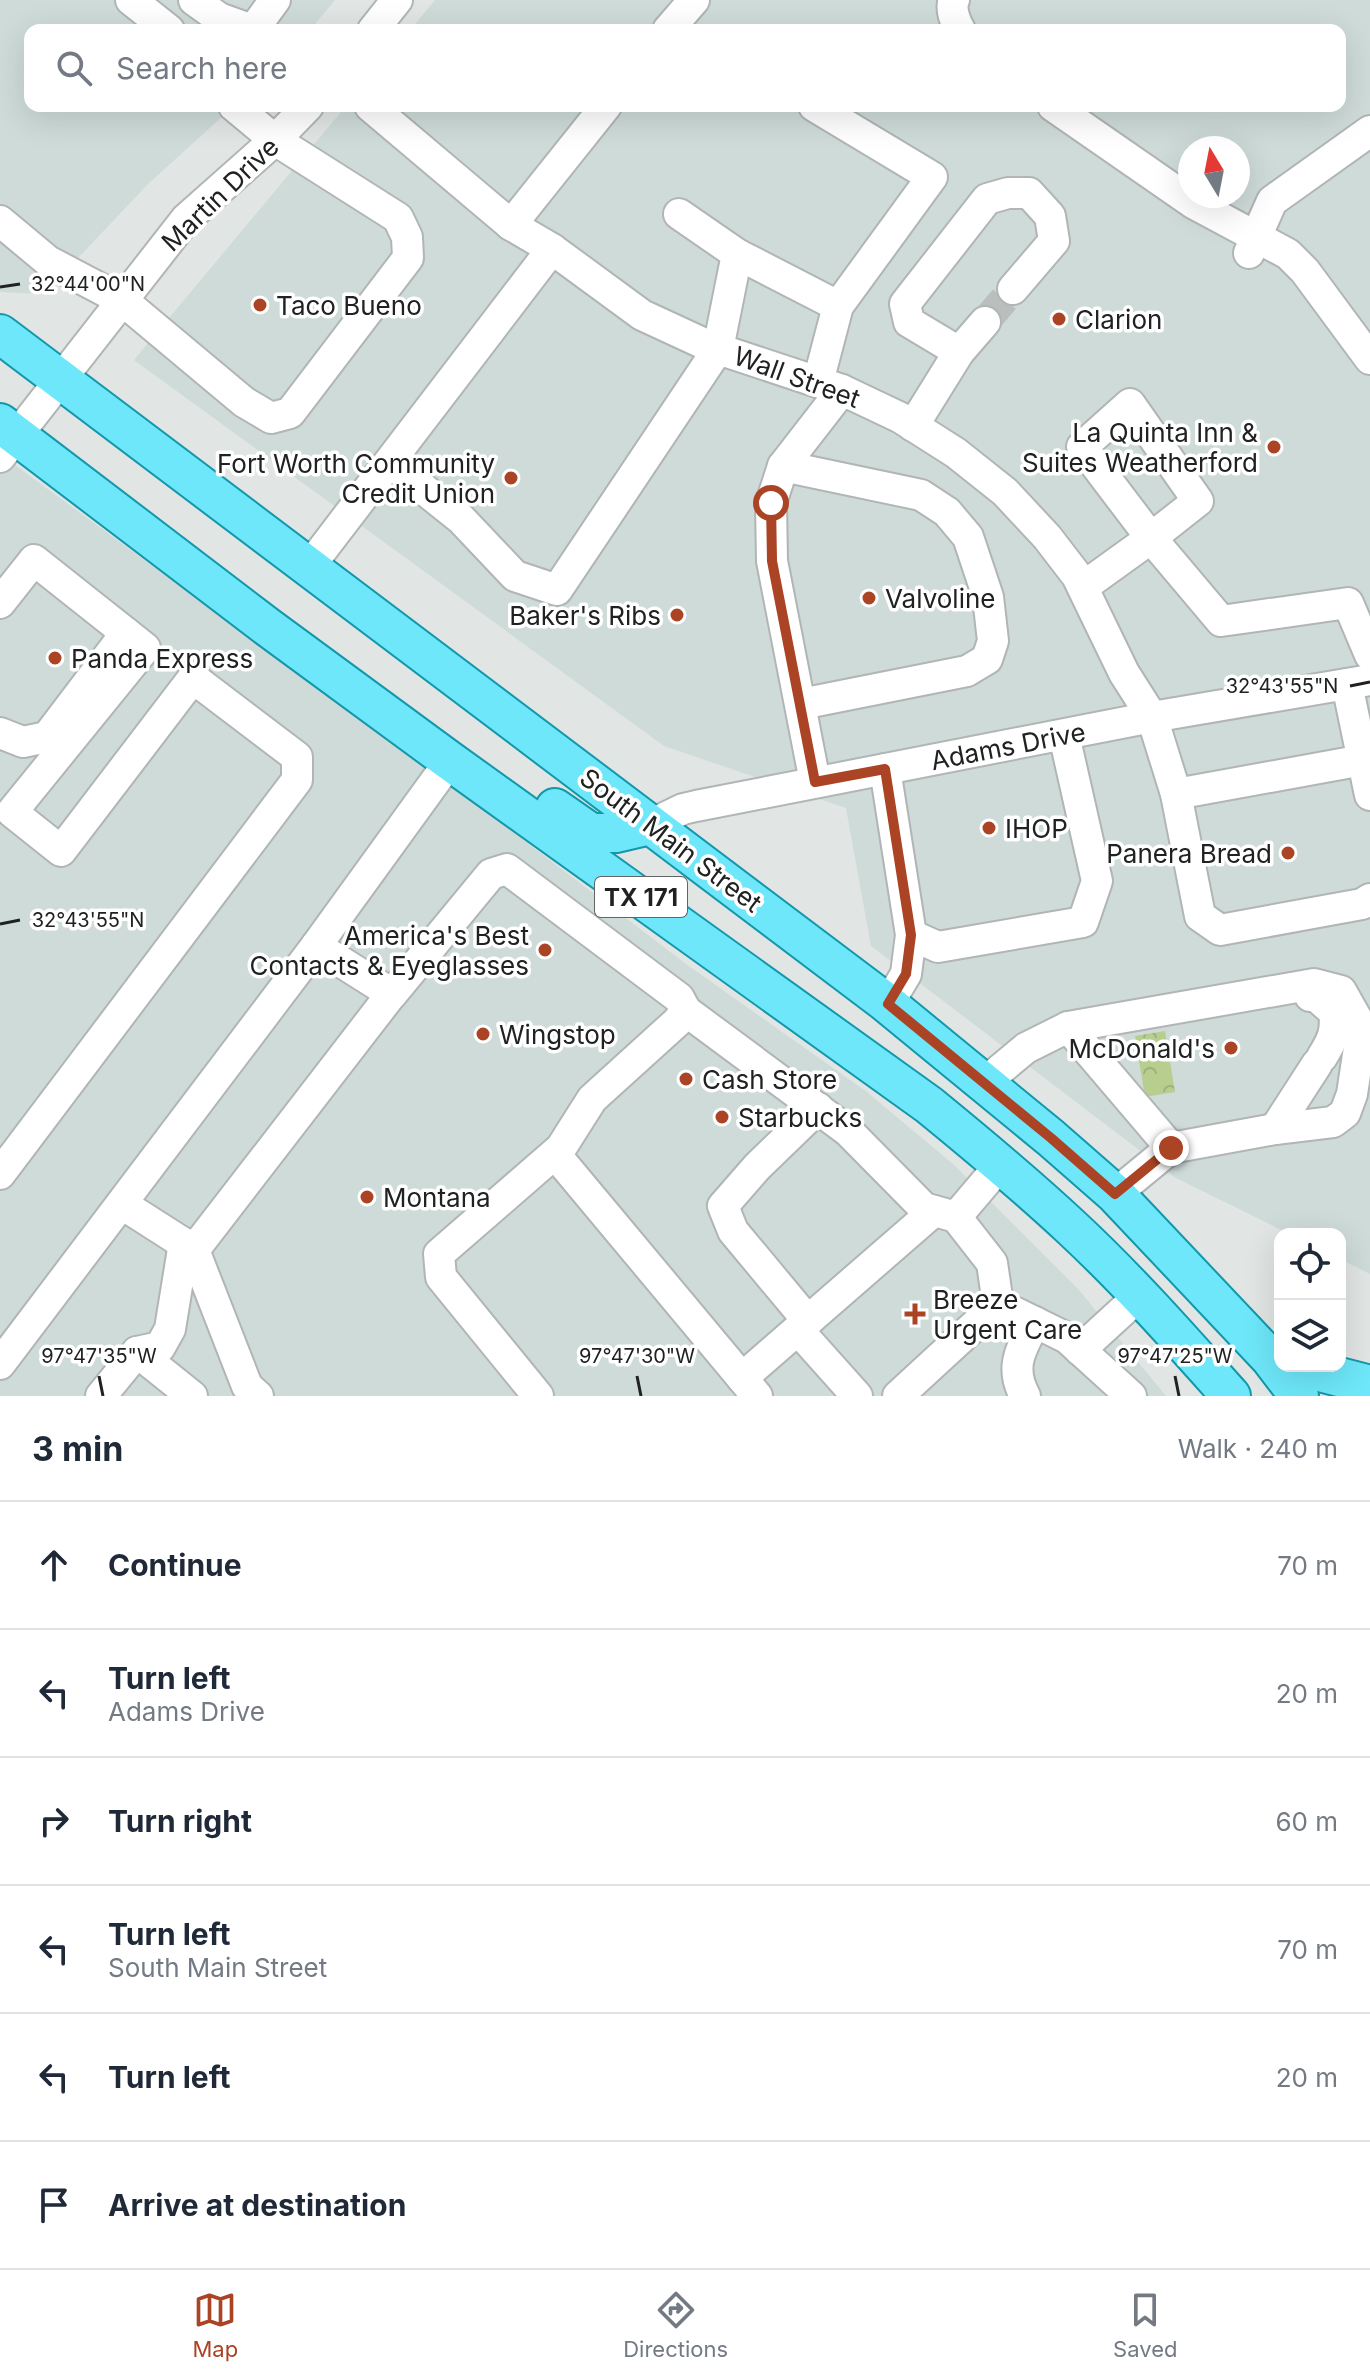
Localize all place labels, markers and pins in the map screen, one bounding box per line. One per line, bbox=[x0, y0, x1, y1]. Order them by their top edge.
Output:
place label: Taco Bueno bbox=[276, 290, 422, 321]
marker: Taco Bueno bbox=[251, 296, 269, 314]
place label: Clarion bbox=[1075, 304, 1162, 335]
marker: Clarion bbox=[1050, 310, 1068, 328]
place label: La Quinta Inn & Suites Weatherford bbox=[1022, 417, 1258, 478]
marker: La Quinta Inn & Suites Weatherford bbox=[1265, 438, 1283, 456]
place label: Fort Worth Community Credit Union bbox=[217, 448, 495, 509]
marker: Fort Worth Community Credit Union bbox=[502, 469, 520, 487]
place label: Valvoline bbox=[885, 583, 995, 614]
marker: Valvoline bbox=[860, 589, 878, 607]
place label: Baker's Ribs bbox=[509, 600, 661, 631]
marker: Baker's Ribs bbox=[668, 606, 686, 624]
place label: Panda Express bbox=[71, 643, 253, 674]
marker: Panda Express bbox=[46, 649, 64, 667]
place label: IHOP bbox=[1005, 813, 1068, 844]
marker: IHOP bbox=[980, 819, 998, 837]
place label: Panera Bread bbox=[1106, 838, 1272, 869]
marker: Panera Bread bbox=[1279, 844, 1297, 862]
place label: America's Best Contacts & Eyeglasses bbox=[250, 920, 529, 981]
marker: America's Best Contacts & Eyeglasses bbox=[536, 941, 554, 959]
place label: Wingstop bbox=[499, 1019, 616, 1050]
marker: Wingstop bbox=[474, 1025, 492, 1043]
place label: McDonald's bbox=[1069, 1033, 1215, 1064]
marker: McDonald's bbox=[1222, 1039, 1240, 1057]
place label: Cash Store bbox=[702, 1064, 837, 1095]
marker: Cash Store bbox=[677, 1070, 695, 1088]
place label: Starbucks bbox=[738, 1102, 862, 1133]
marker: Starbucks bbox=[713, 1108, 731, 1126]
place label: Montana bbox=[383, 1182, 491, 1213]
marker: Montana bbox=[358, 1188, 376, 1206]
place label: Breeze Urgent Care bbox=[933, 1284, 1082, 1345]
marker: Breeze Urgent Care bbox=[904, 1303, 926, 1325]

